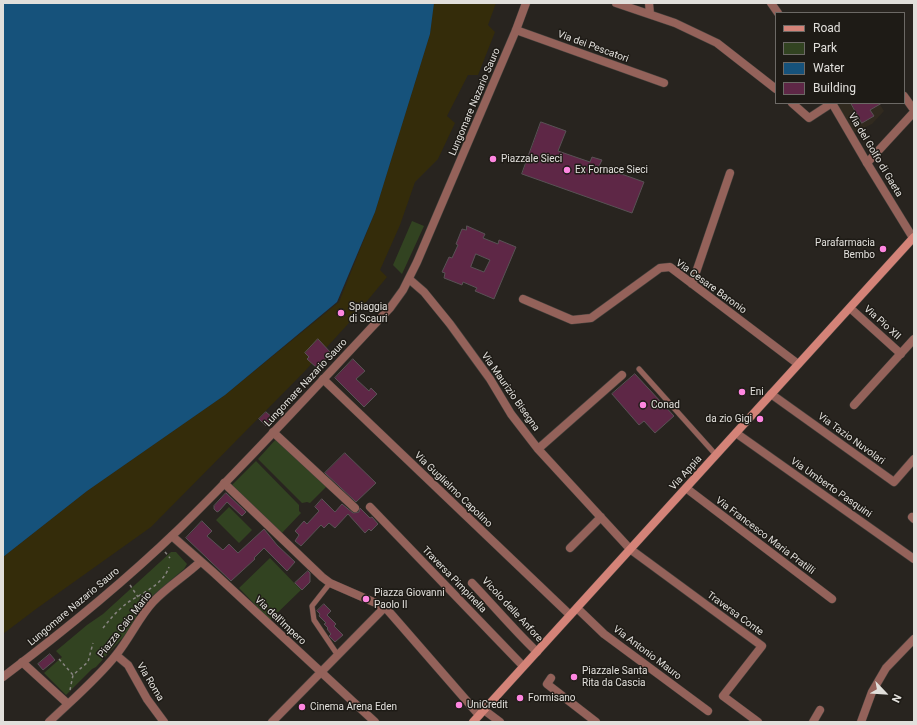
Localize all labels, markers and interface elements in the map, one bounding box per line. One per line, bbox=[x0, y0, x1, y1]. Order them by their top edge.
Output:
legend bbox=[775, 12, 905, 104]
text: Road bbox=[813, 21, 841, 35]
street label: Via dei Pescatori bbox=[556, 29, 630, 65]
text: Park bbox=[813, 41, 837, 55]
street label: Lungomare Nazario Sauro bbox=[447, 46, 503, 158]
text: Water bbox=[813, 61, 844, 75]
text: Building bbox=[813, 81, 856, 95]
street label: Via del Golfo di Gaeta bbox=[845, 111, 905, 199]
place label: Piazzale Sieci bbox=[501, 153, 562, 165]
marker: Piazzale Sieci bbox=[488, 154, 498, 164]
place label: Ex Fornace Sieci bbox=[575, 164, 648, 176]
marker: Ex Fornace Sieci bbox=[562, 165, 572, 175]
place label: Parafarmacia Bembo bbox=[815, 237, 875, 260]
marker: Parafarmacia Bembo bbox=[878, 244, 888, 254]
street label: Via Cesare Baronio bbox=[673, 257, 749, 317]
place label: Spiaggia di Scauri bbox=[349, 301, 388, 324]
street label: Via Pio XII bbox=[861, 303, 903, 343]
marker: Spiaggia di Scauri bbox=[336, 308, 346, 318]
street label: Lungomare Nazario Sauro bbox=[262, 337, 350, 429]
street label: Via Maurizio Bisegna bbox=[478, 350, 542, 434]
place label: Eni bbox=[750, 386, 764, 398]
marker: Eni bbox=[737, 387, 747, 397]
place label: Conad bbox=[651, 399, 680, 411]
marker: Conad bbox=[638, 400, 648, 410]
street label: Via Tazio Nuvolari bbox=[815, 411, 887, 467]
place label: da zio Gigi bbox=[706, 413, 752, 425]
marker: da zio Gigi bbox=[755, 414, 765, 424]
street label: Via Guglielmo Capolino bbox=[412, 450, 494, 530]
street label: Via Appia bbox=[667, 453, 705, 493]
street label: Via Umberto Pasquini bbox=[788, 455, 874, 521]
street label: Via Francesco Maria Pratilli bbox=[713, 495, 817, 577]
street label: Traversa Pimpinella bbox=[419, 544, 489, 616]
street label: Lungomare Nazario Sauro bbox=[26, 565, 122, 649]
street label: Vicolo delle Anfore bbox=[479, 575, 545, 645]
place label: Piazza Giovanni Paolo II bbox=[374, 587, 445, 610]
street label: Traversa Conte bbox=[704, 589, 766, 639]
street label: Piazza Caio Mario bbox=[96, 590, 154, 660]
street label: Via dell'Impero bbox=[252, 594, 308, 648]
marker: Piazza Giovanni Paolo II bbox=[361, 594, 371, 604]
street label: Via Antonio Mauro bbox=[610, 623, 684, 683]
street label: Via Roma bbox=[134, 661, 166, 703]
place label: Piazzale Santa Rita da Cascia bbox=[582, 665, 647, 688]
marker: Piazzale Santa Rita da Cascia bbox=[569, 672, 579, 682]
north arrow bbox=[865, 673, 905, 713]
place label: Formisano bbox=[528, 692, 576, 704]
text: N bbox=[889, 692, 904, 705]
marker: Formisano bbox=[515, 693, 525, 703]
place label: UniCredit bbox=[467, 699, 508, 711]
marker: UniCredit bbox=[454, 700, 464, 710]
place label: Cinema Arena Eden bbox=[310, 701, 397, 713]
marker: Cinema Arena Eden bbox=[297, 702, 307, 712]

